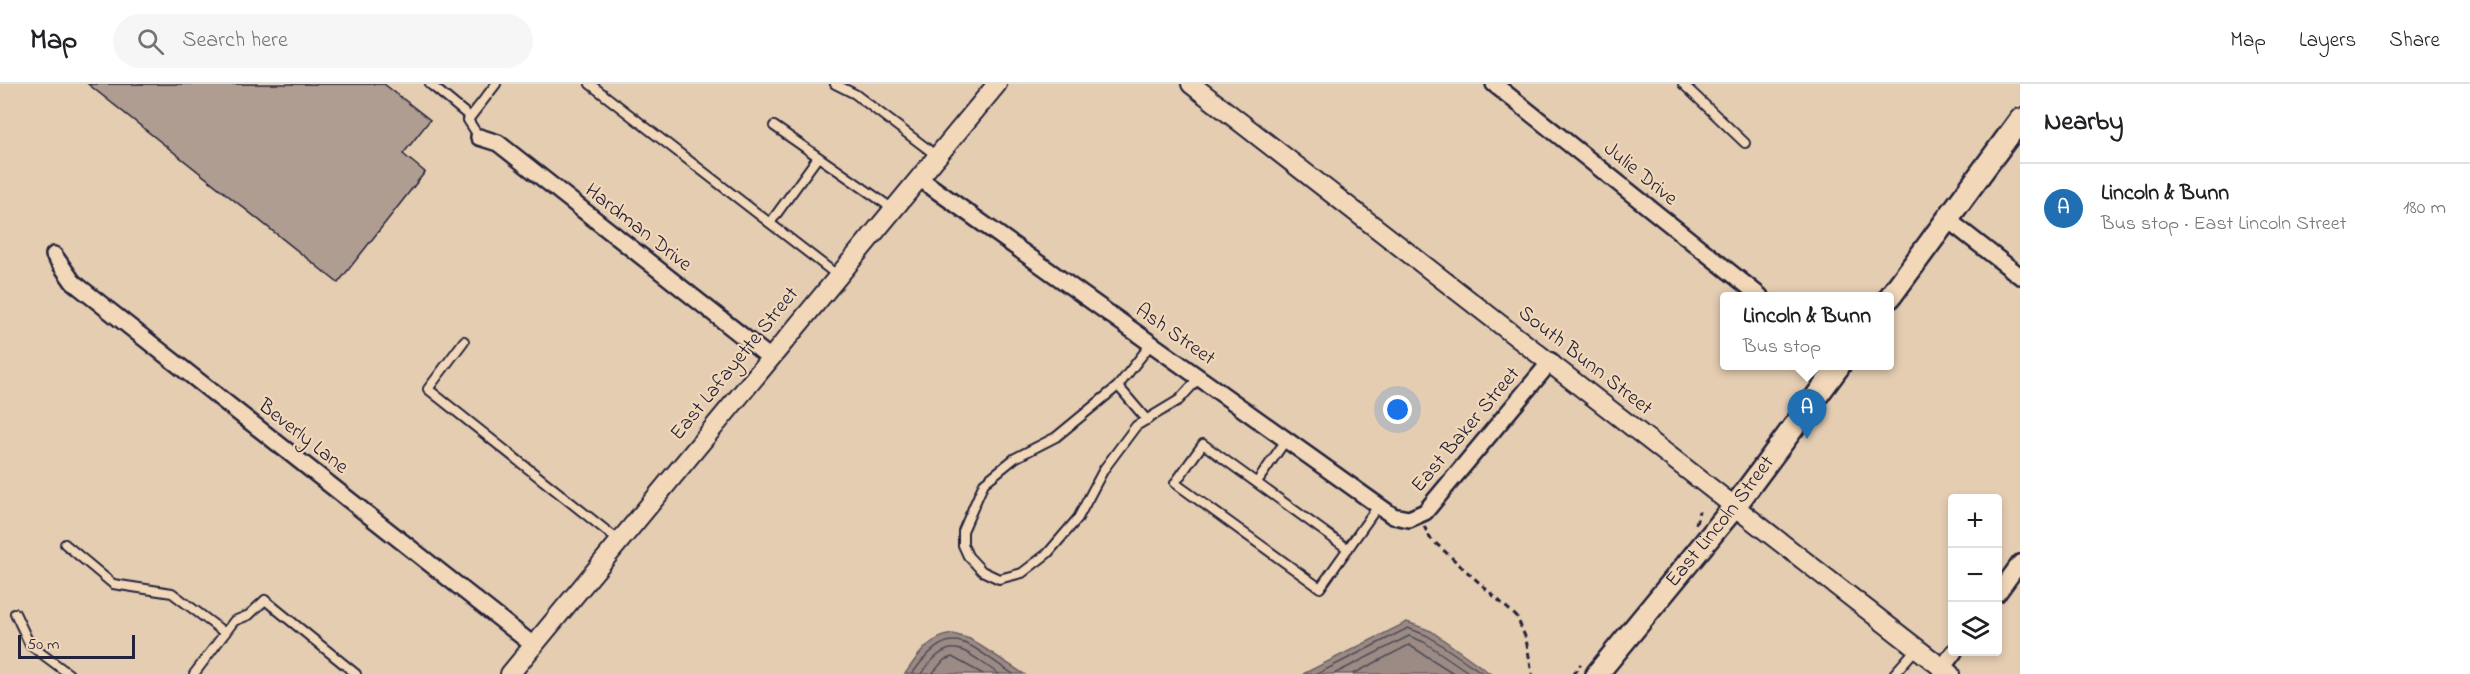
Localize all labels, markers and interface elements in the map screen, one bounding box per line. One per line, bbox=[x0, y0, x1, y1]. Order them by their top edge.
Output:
search box bbox=[113, 14, 533, 68]
text: Map bbox=[30, 21, 77, 62]
icon: search bbox=[134, 25, 167, 58]
text: Search here bbox=[182, 25, 288, 57]
text: Map bbox=[2230, 26, 2266, 56]
text: Layers bbox=[2299, 26, 2356, 56]
text: Share bbox=[2389, 26, 2440, 56]
text: Nearby bbox=[2044, 104, 2123, 142]
street label: Julie Drive bbox=[1596, 135, 1684, 214]
street label: Hardman Drive bbox=[578, 176, 698, 280]
text: Lincoln & Bunn bbox=[2101, 178, 2229, 210]
text: A bbox=[2057, 194, 2070, 223]
text: 180 m bbox=[2403, 194, 2446, 223]
text: Bus stop · East Lincoln Street bbox=[2101, 210, 2346, 239]
street label: East Lafayette Street bbox=[664, 281, 808, 449]
popup bbox=[1720, 292, 1894, 370]
street label: Ash Street bbox=[1129, 296, 1221, 374]
street label: South Bunn Street bbox=[1511, 299, 1659, 423]
text: Lincoln & Bunn bbox=[1743, 301, 1871, 333]
text: Bus stop bbox=[1743, 333, 1821, 362]
street label: East Baker Street bbox=[1404, 361, 1528, 499]
pin: A bbox=[1788, 390, 1826, 439]
street label: Beverly Lane bbox=[249, 391, 355, 484]
your location bbox=[1383, 395, 1412, 424]
street label: East Lincoln Street bbox=[1659, 450, 1782, 594]
map controls bbox=[1948, 494, 2002, 656]
button: + bbox=[1948, 494, 2002, 548]
button: − bbox=[1948, 548, 2002, 602]
button: layers bbox=[1948, 602, 2002, 656]
scale bar bbox=[18, 632, 135, 660]
text: 50 m bbox=[27, 633, 59, 657]

